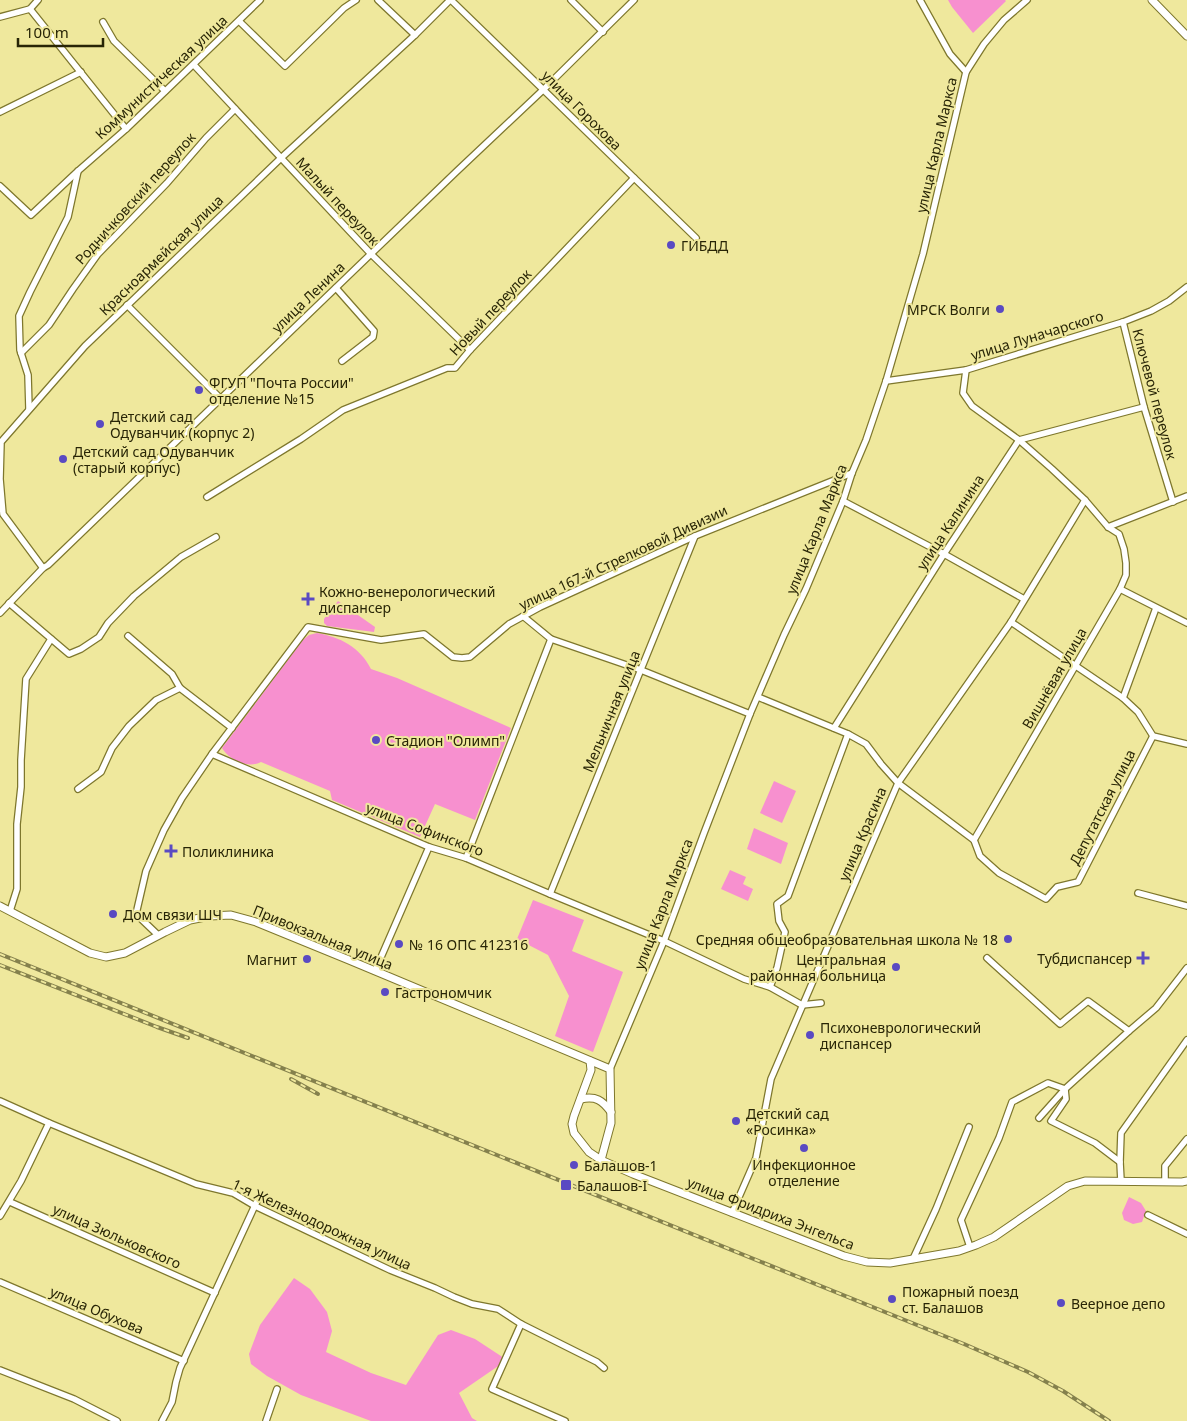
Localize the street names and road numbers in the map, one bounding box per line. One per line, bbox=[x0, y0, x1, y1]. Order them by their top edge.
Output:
street label: Коммунистическая улица bbox=[91, 11, 231, 143]
street label: улица Горохова bbox=[538, 66, 626, 154]
street label: улица Карла Маркса bbox=[911, 75, 961, 215]
street label: Родничковский переулок bbox=[71, 127, 200, 268]
street label: Малый переулок bbox=[292, 153, 384, 250]
street label: Красноармейская улица bbox=[95, 191, 227, 319]
street label: улица Ленина bbox=[267, 257, 349, 337]
street label: Новый переулок bbox=[445, 264, 536, 359]
street label: улица Луначарского bbox=[968, 306, 1106, 364]
street label: Ключевой переулок bbox=[1128, 326, 1182, 462]
street label: улица Карла Маркса bbox=[781, 461, 851, 597]
street label: улица Калинина bbox=[912, 471, 988, 573]
street label: улица 167-й Стрелковой Дивизии bbox=[516, 500, 730, 614]
street label: Вишнёвая улица bbox=[1017, 624, 1091, 732]
street label: Мельничная улица bbox=[578, 647, 644, 775]
street label: Депутатская улица bbox=[1065, 746, 1139, 868]
street label: улица Красина bbox=[834, 784, 890, 884]
street label: улица Софинского bbox=[363, 798, 487, 860]
street label: улица Карла Маркса bbox=[629, 836, 697, 972]
street label: Привокзальная улица bbox=[250, 900, 396, 974]
street label: улица Фридриха Энгельса bbox=[685, 1172, 857, 1254]
street label: 1-я Железнодорожная улица bbox=[229, 1174, 415, 1274]
street label: улица Зюльковского bbox=[50, 1199, 184, 1273]
street label: улица Обухова bbox=[47, 1282, 147, 1338]

